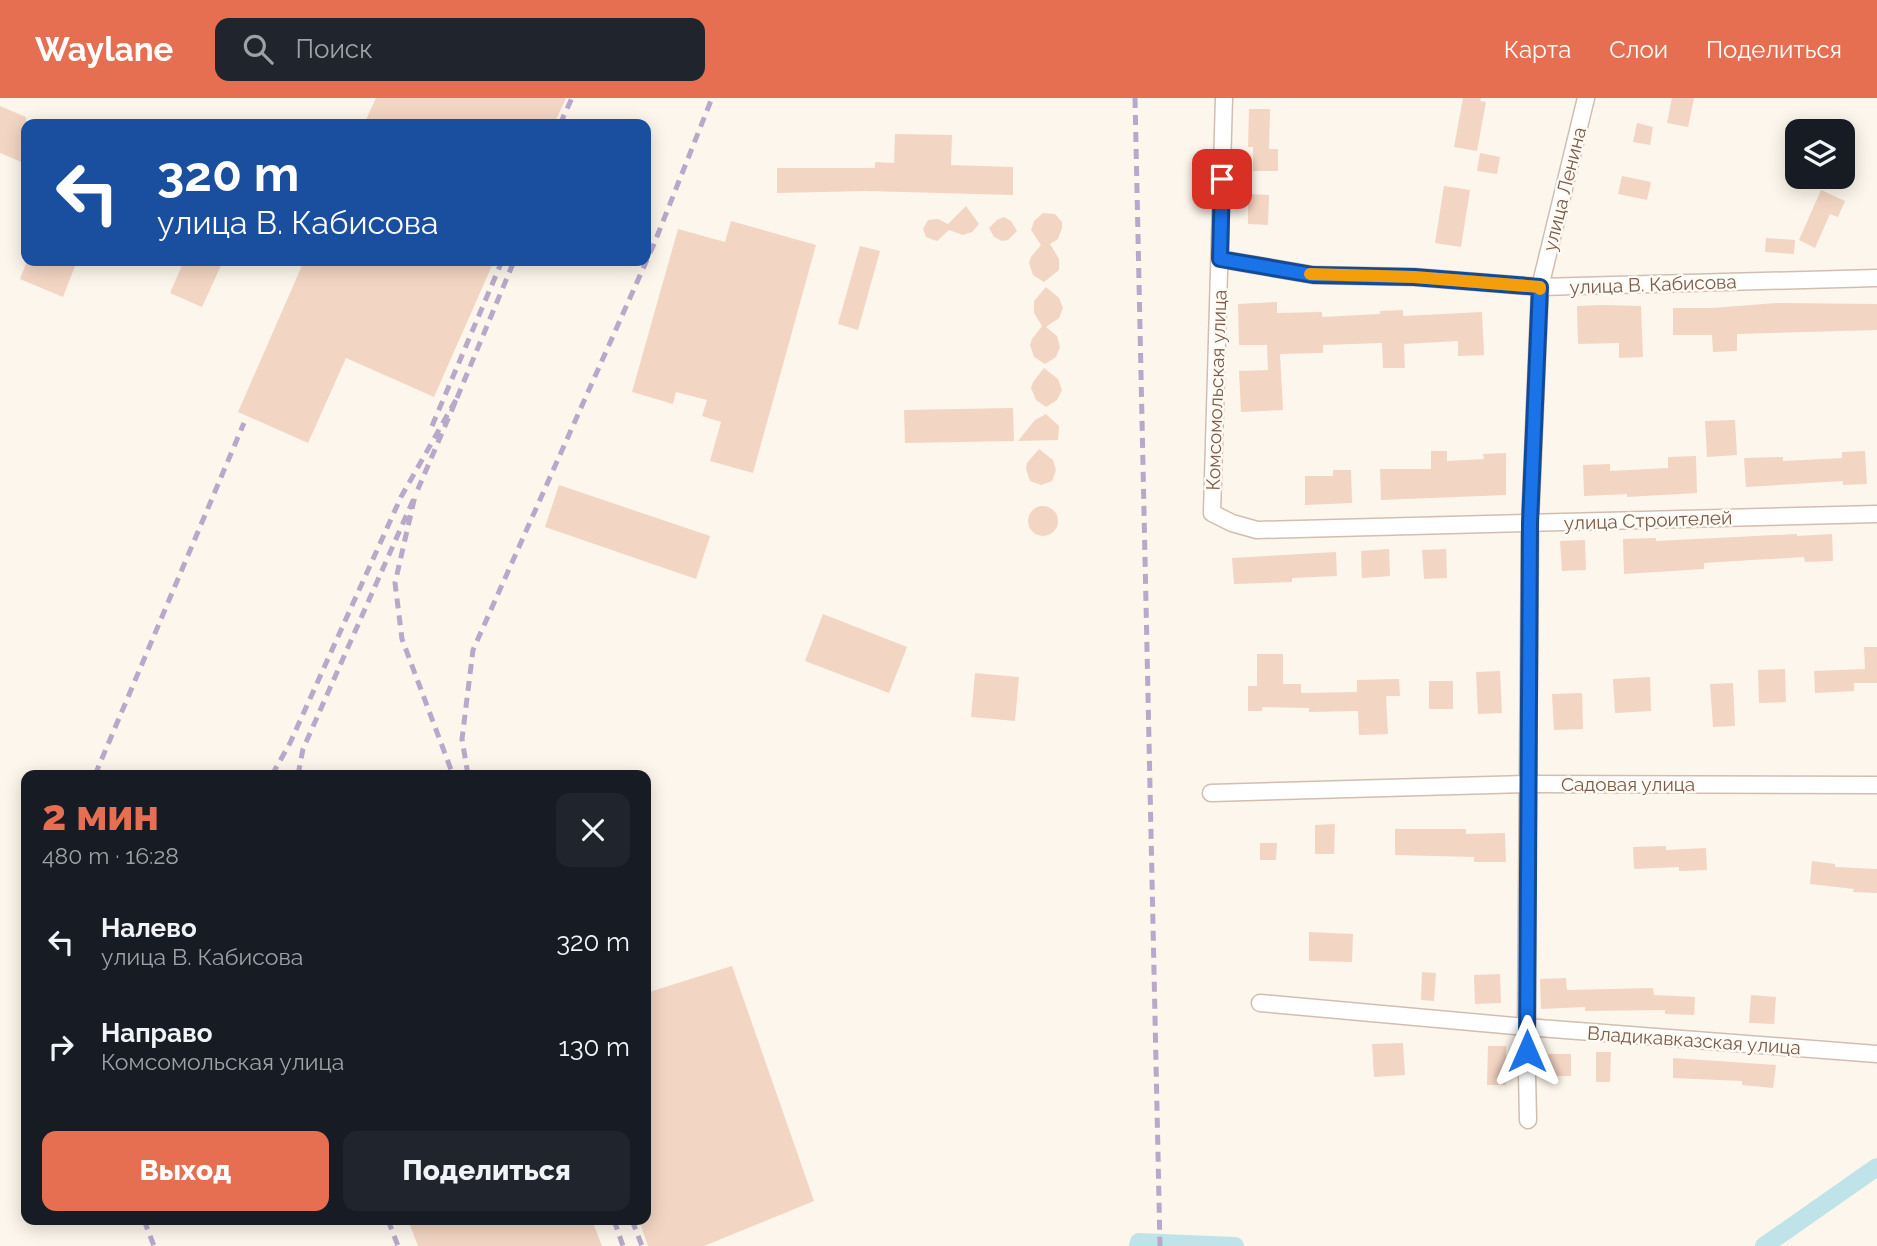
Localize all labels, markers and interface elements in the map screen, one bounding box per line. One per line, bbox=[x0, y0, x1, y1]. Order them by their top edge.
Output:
search box bbox=[215, 18, 705, 81]
text: Waylane bbox=[35, 30, 173, 69]
icon: search bbox=[239, 30, 277, 68]
text: Поиск bbox=[295, 34, 373, 64]
text: Карта bbox=[1504, 35, 1571, 64]
text: Слои bbox=[1609, 35, 1668, 64]
text: Поделиться bbox=[1706, 35, 1842, 64]
map controls bbox=[1785, 119, 1855, 189]
button: layers bbox=[1785, 119, 1855, 189]
street label: улица Ленина bbox=[1538, 125, 1590, 253]
text: 320 m bbox=[157, 145, 299, 202]
icon: left bbox=[42, 147, 133, 238]
pin bbox=[1192, 149, 1252, 209]
icon: arrive bbox=[1203, 160, 1241, 198]
text: улица В. Кабисова bbox=[157, 204, 438, 241]
street label: улица В. Кабисова bbox=[1569, 270, 1737, 298]
street label: Комсомольская улица bbox=[1201, 289, 1231, 491]
street label: улица Строителей bbox=[1563, 506, 1733, 534]
street label: Садовая улица bbox=[1561, 773, 1695, 795]
text: 2 мин bbox=[42, 791, 159, 840]
button: close bbox=[556, 793, 630, 867]
text: 480 m · 16:28 bbox=[42, 842, 179, 869]
text: Налево bbox=[101, 913, 197, 943]
icon: left bbox=[42, 923, 80, 961]
text: 320 m bbox=[556, 927, 630, 957]
text: улица В. Кабисова bbox=[101, 943, 303, 970]
position arrow bbox=[1490, 1014, 1564, 1088]
text: Направо bbox=[101, 1018, 212, 1048]
street label: Владикавказская улица bbox=[1587, 1022, 1801, 1058]
icon: right bbox=[42, 1028, 80, 1066]
text: 130 m bbox=[559, 1032, 630, 1062]
text: Комсомольская улица bbox=[101, 1048, 344, 1075]
button: Выход bbox=[42, 1131, 329, 1211]
button: Поделиться bbox=[343, 1131, 630, 1211]

